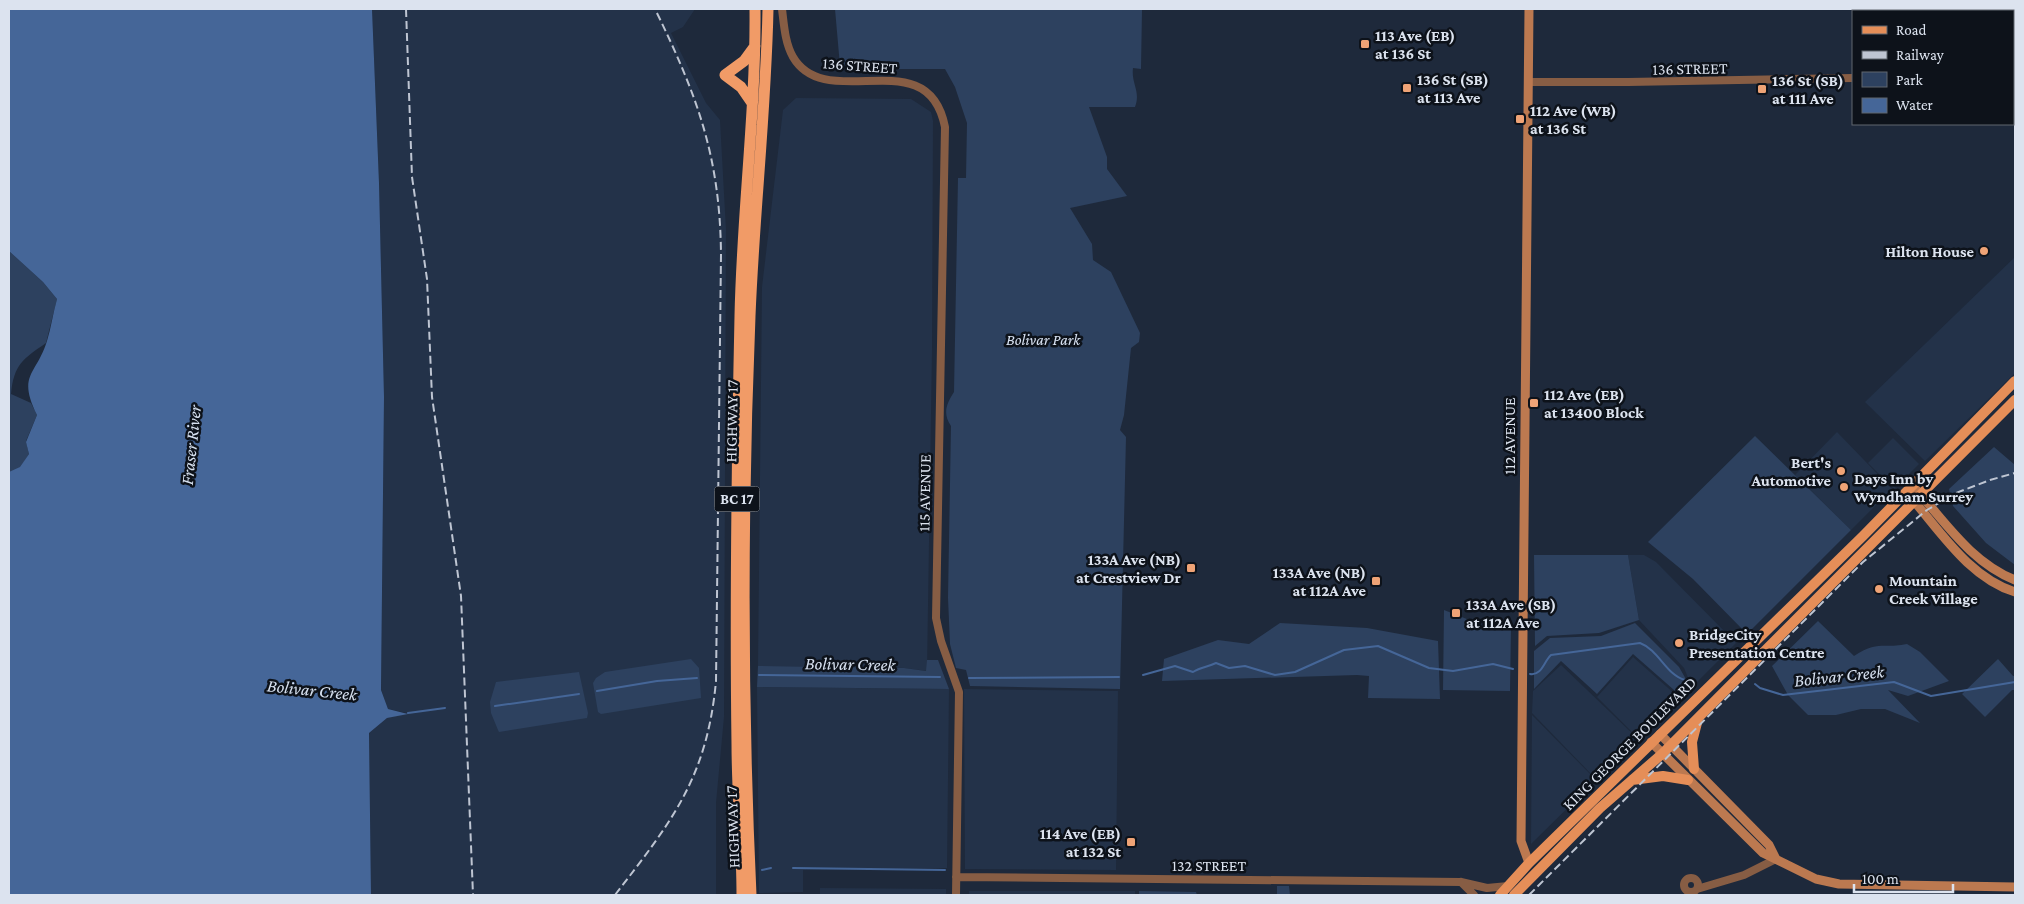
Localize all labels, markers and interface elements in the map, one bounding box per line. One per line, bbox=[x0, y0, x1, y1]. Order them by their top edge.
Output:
legend bbox=[1852, 10, 2014, 125]
text: Road bbox=[1896, 22, 1927, 38]
place label: 113 Ave (EB) at 136 St bbox=[1375, 27, 1455, 62]
marker: 113 Ave (EB) at 136 St bbox=[1359, 38, 1371, 50]
text: Railway bbox=[1896, 47, 1944, 64]
street label: 136 STREET bbox=[822, 54, 898, 77]
street label: 136 STREET bbox=[1652, 59, 1728, 78]
place label: 136 St (SB) at 113 Ave bbox=[1417, 71, 1489, 106]
place label: 136 St (SB) at 111 Ave bbox=[1772, 72, 1844, 107]
text: Park bbox=[1896, 72, 1923, 88]
marker: 136 St (SB) at 113 Ave bbox=[1401, 82, 1413, 94]
marker: 136 St (SB) at 111 Ave bbox=[1756, 83, 1768, 95]
text: Water bbox=[1896, 97, 1933, 113]
place label: 112 Ave (WB) at 136 St bbox=[1530, 102, 1617, 137]
marker: 112 Ave (WB) at 136 St bbox=[1514, 113, 1526, 125]
place label: Hilton House bbox=[1885, 243, 1975, 260]
marker: Hilton House bbox=[1978, 245, 1990, 257]
park label: Bolivar Park bbox=[1006, 331, 1081, 348]
street label: HIGHWAY 17 bbox=[722, 379, 741, 462]
place label: 112 Ave (EB) at 13400 Block bbox=[1544, 386, 1644, 421]
street label: 112 AVENUE bbox=[1501, 397, 1518, 475]
marker: 112 Ave (EB) at 13400 Block bbox=[1528, 397, 1540, 409]
water label: Fraser River bbox=[177, 403, 205, 486]
street label: 115 AVENUE bbox=[915, 454, 934, 532]
place label: Bert's Automotive bbox=[1750, 454, 1832, 489]
marker: Bert's Automotive bbox=[1835, 465, 1847, 477]
place label: Days Inn by Wyndham Surrey bbox=[1853, 470, 1973, 505]
marker: Days Inn by Wyndham Surrey bbox=[1838, 481, 1850, 493]
road number: BC 17 bbox=[714, 486, 760, 512]
place label: 133A Ave (NB) at Crestview Dr bbox=[1076, 551, 1182, 586]
marker: 133A Ave (NB) at Crestview Dr bbox=[1185, 562, 1197, 574]
place label: 133A Ave (NB) at 112A Ave bbox=[1273, 564, 1367, 599]
place label: Mountain Creek Village bbox=[1889, 572, 1978, 607]
marker: 133A Ave (NB) at 112A Ave bbox=[1370, 575, 1382, 587]
marker: Mountain Creek Village bbox=[1873, 583, 1885, 595]
place label: 133A Ave (SB) at 112A Ave bbox=[1466, 596, 1556, 631]
marker: 133A Ave (SB) at 112A Ave bbox=[1450, 607, 1462, 619]
place label: BridgeCity Presentation Centre bbox=[1689, 626, 1825, 661]
marker: BridgeCity Presentation Centre bbox=[1673, 637, 1685, 649]
water label: Bolivar Creek bbox=[805, 653, 897, 675]
water label: Bolivar Creek bbox=[1793, 661, 1886, 691]
street label: KING GEORGE BOULEVARD bbox=[1559, 673, 1699, 813]
water label: Bolivar Creek bbox=[266, 675, 359, 705]
street label: HIGHWAY 17 bbox=[723, 785, 742, 869]
place label: 114 Ave (EB) at 132 St bbox=[1040, 825, 1121, 860]
marker: 114 Ave (EB) at 132 St bbox=[1125, 836, 1137, 848]
street label: 132 STREET bbox=[1172, 857, 1247, 874]
scale bar bbox=[1854, 862, 1953, 894]
text: 100 m bbox=[1862, 871, 1899, 887]

